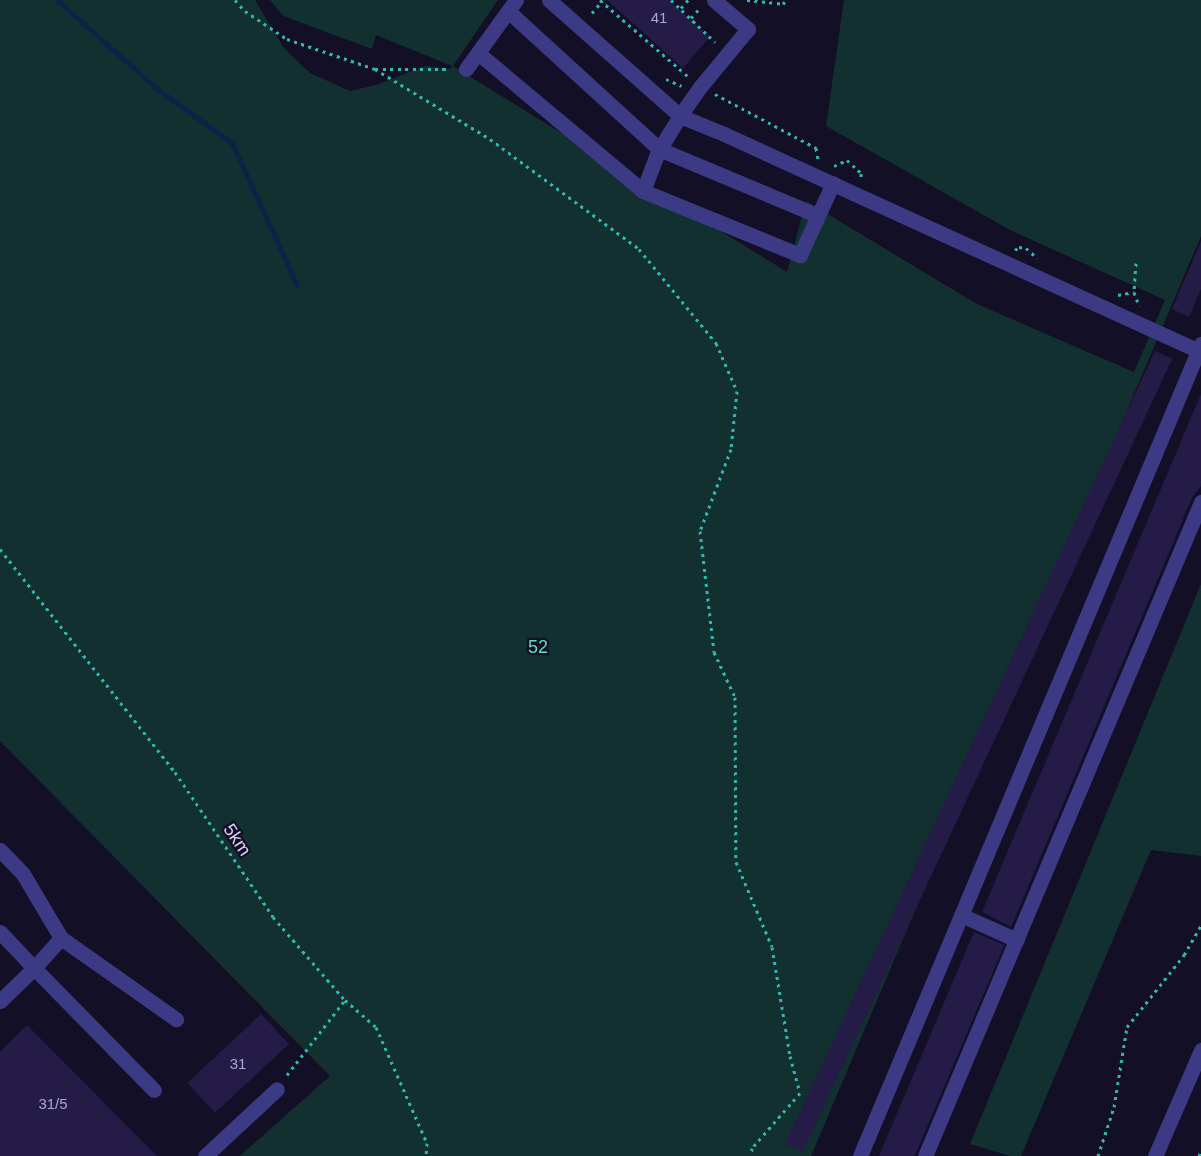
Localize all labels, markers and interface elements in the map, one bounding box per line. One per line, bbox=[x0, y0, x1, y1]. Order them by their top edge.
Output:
house number: 41 bbox=[651, 9, 667, 27]
park label: 52 bbox=[528, 636, 548, 658]
street label: 5km bbox=[219, 820, 255, 860]
house number: 31 bbox=[230, 1055, 246, 1073]
house number: 31/5 bbox=[38, 1095, 68, 1113]

